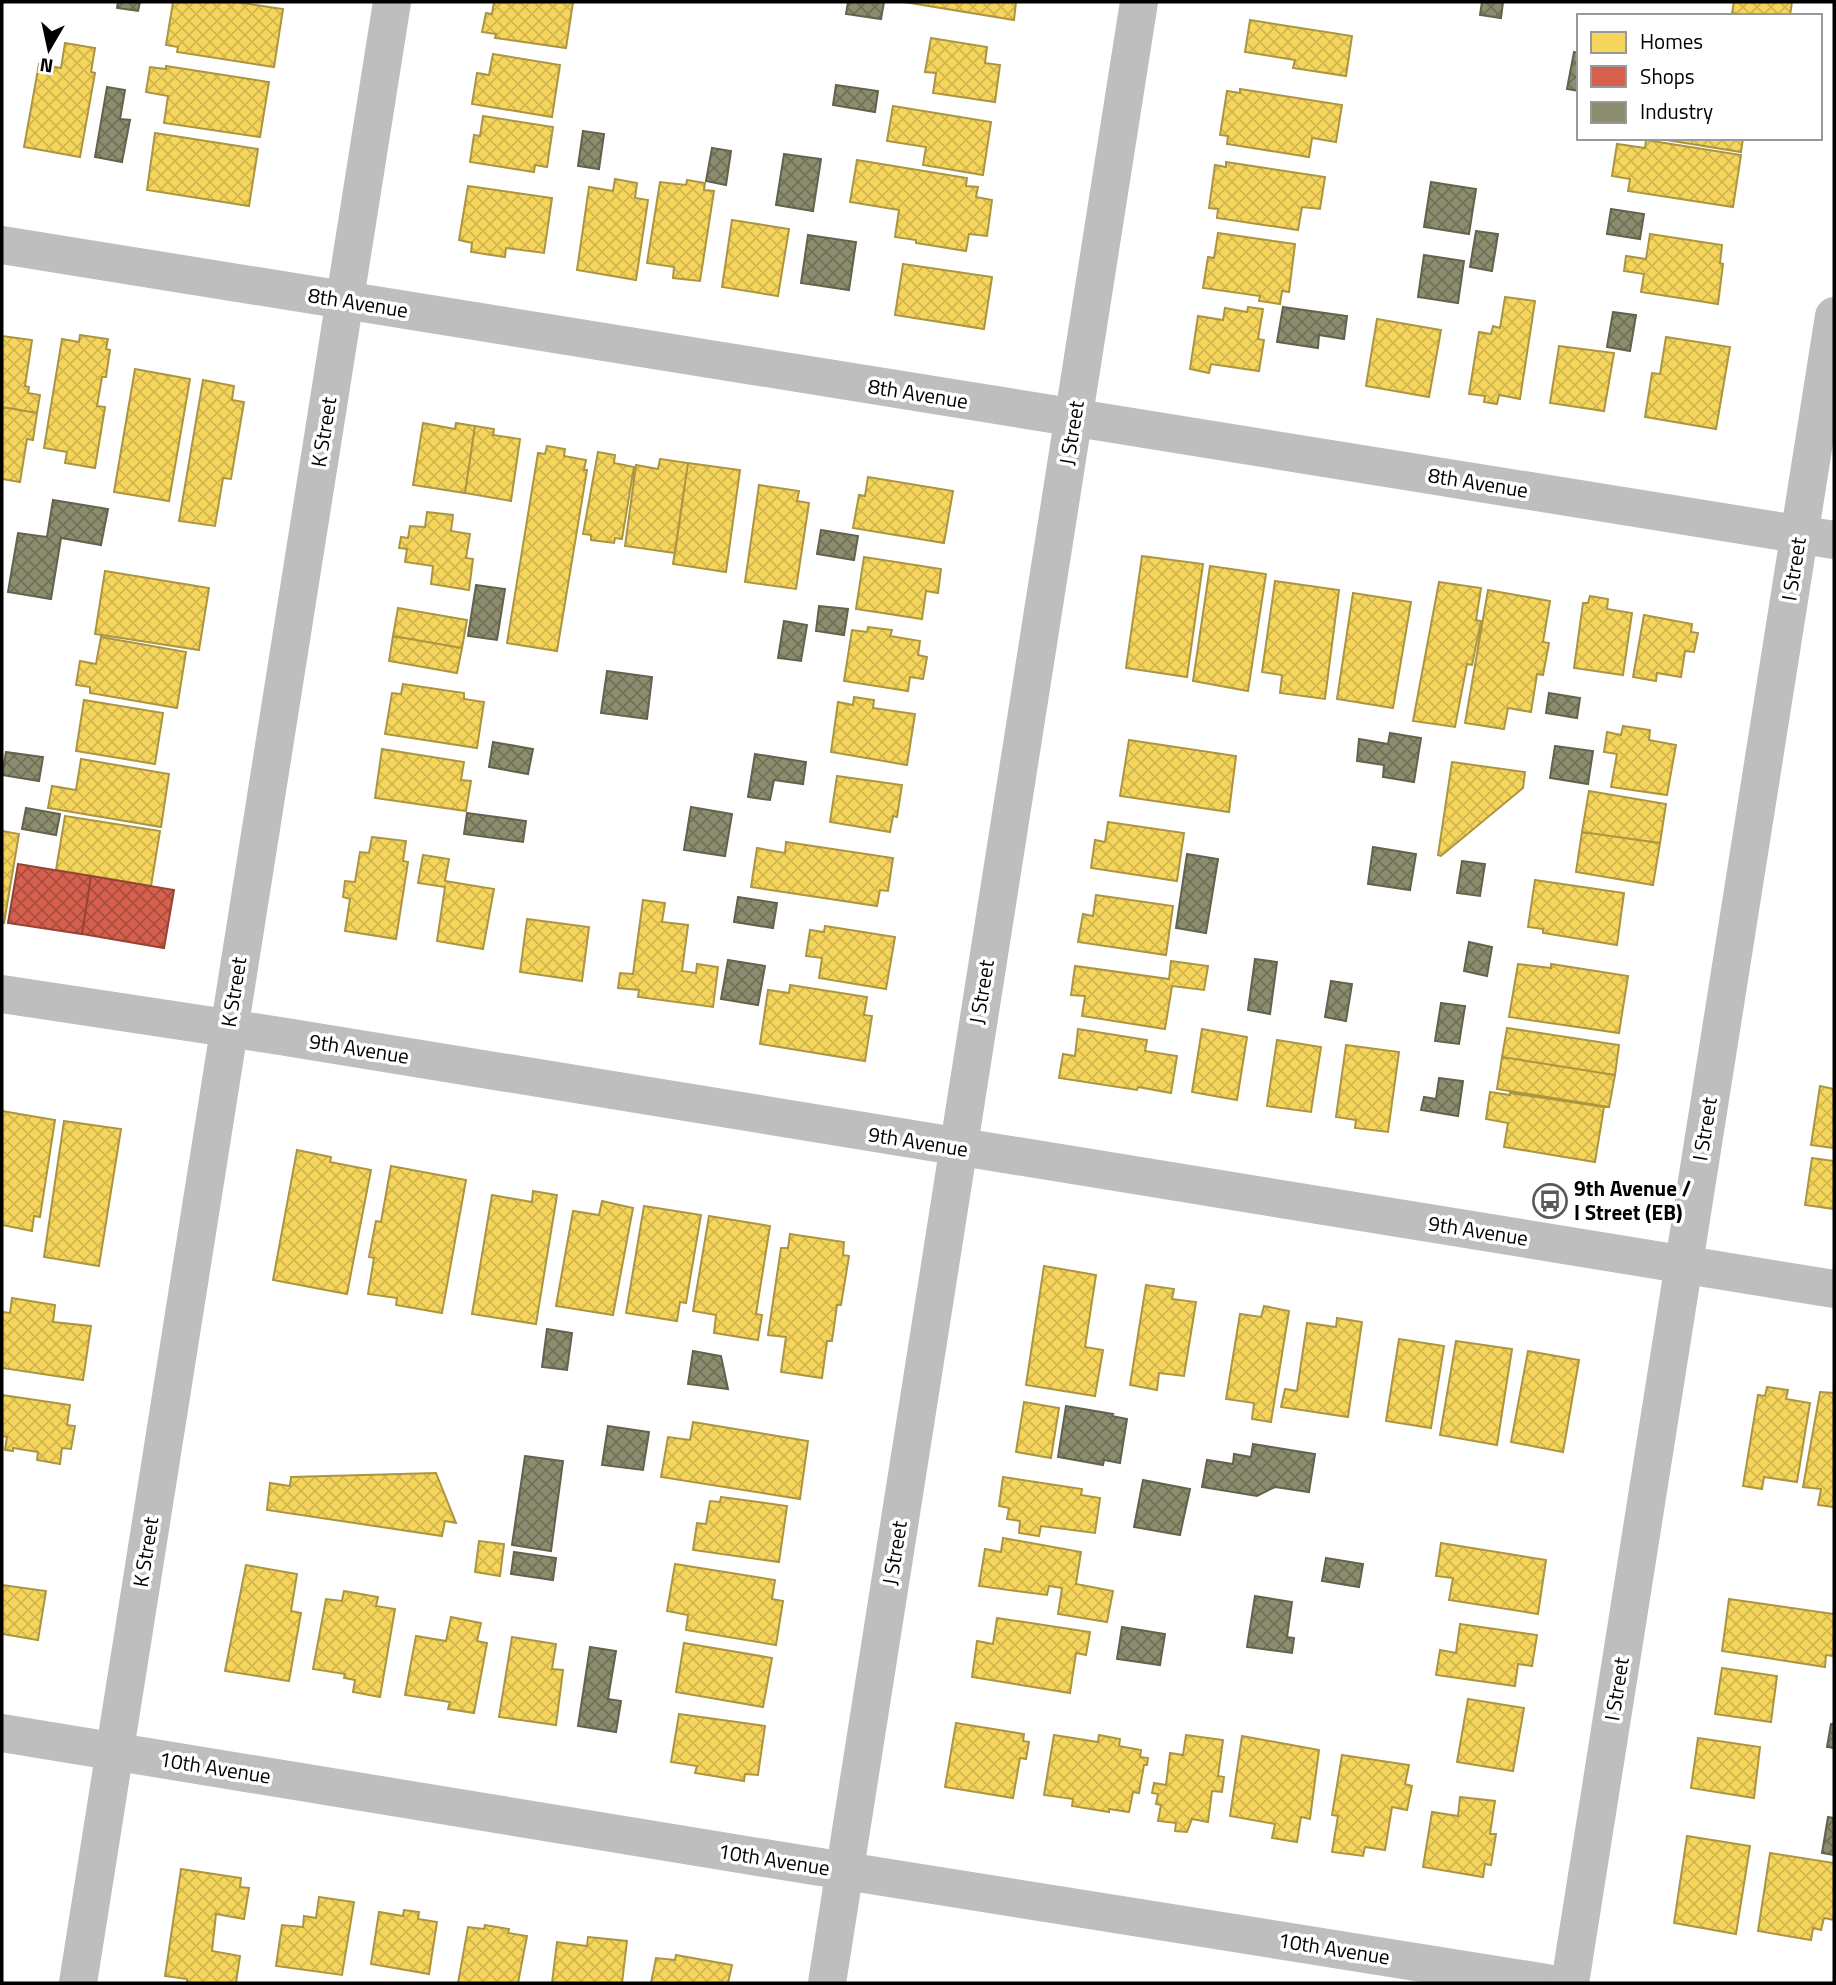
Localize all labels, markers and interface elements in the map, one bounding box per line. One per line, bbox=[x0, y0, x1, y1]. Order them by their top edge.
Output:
north arrow bbox=[14, 14, 84, 84]
legend bbox=[1577, 14, 1822, 140]
text: Homes bbox=[1640, 25, 1703, 57]
text: N bbox=[37, 51, 55, 82]
text: Shops bbox=[1640, 60, 1695, 92]
text: Industry bbox=[1640, 95, 1713, 127]
street label: 8th Avenue bbox=[306, 278, 410, 326]
street label: 8th Avenue bbox=[866, 369, 970, 417]
street label: K Street bbox=[302, 394, 344, 469]
street label: J Street bbox=[1050, 398, 1092, 467]
street label: 8th Avenue bbox=[1426, 458, 1530, 506]
street label: I Street bbox=[1772, 534, 1814, 603]
street label: K Street bbox=[212, 954, 254, 1029]
street label: J Street bbox=[960, 957, 1002, 1026]
street label: 9th Avenue bbox=[307, 1024, 411, 1072]
street label: I Street bbox=[1683, 1094, 1725, 1163]
street label: 9th Avenue bbox=[866, 1117, 970, 1165]
place label: 9th Avenue / I Street (EB) bbox=[1574, 1172, 1692, 1228]
bus stop icon: 9th Avenue / I Street (EB) bbox=[1531, 1182, 1569, 1220]
street label: 9th Avenue bbox=[1426, 1206, 1530, 1254]
street label: K Street bbox=[124, 1514, 166, 1589]
street label: J Street bbox=[873, 1518, 915, 1587]
street label: I Street bbox=[1595, 1654, 1637, 1723]
street label: 10th Avenue bbox=[157, 1742, 273, 1792]
street label: 10th Avenue bbox=[716, 1834, 832, 1884]
street label: 10th Avenue bbox=[1276, 1923, 1392, 1973]

